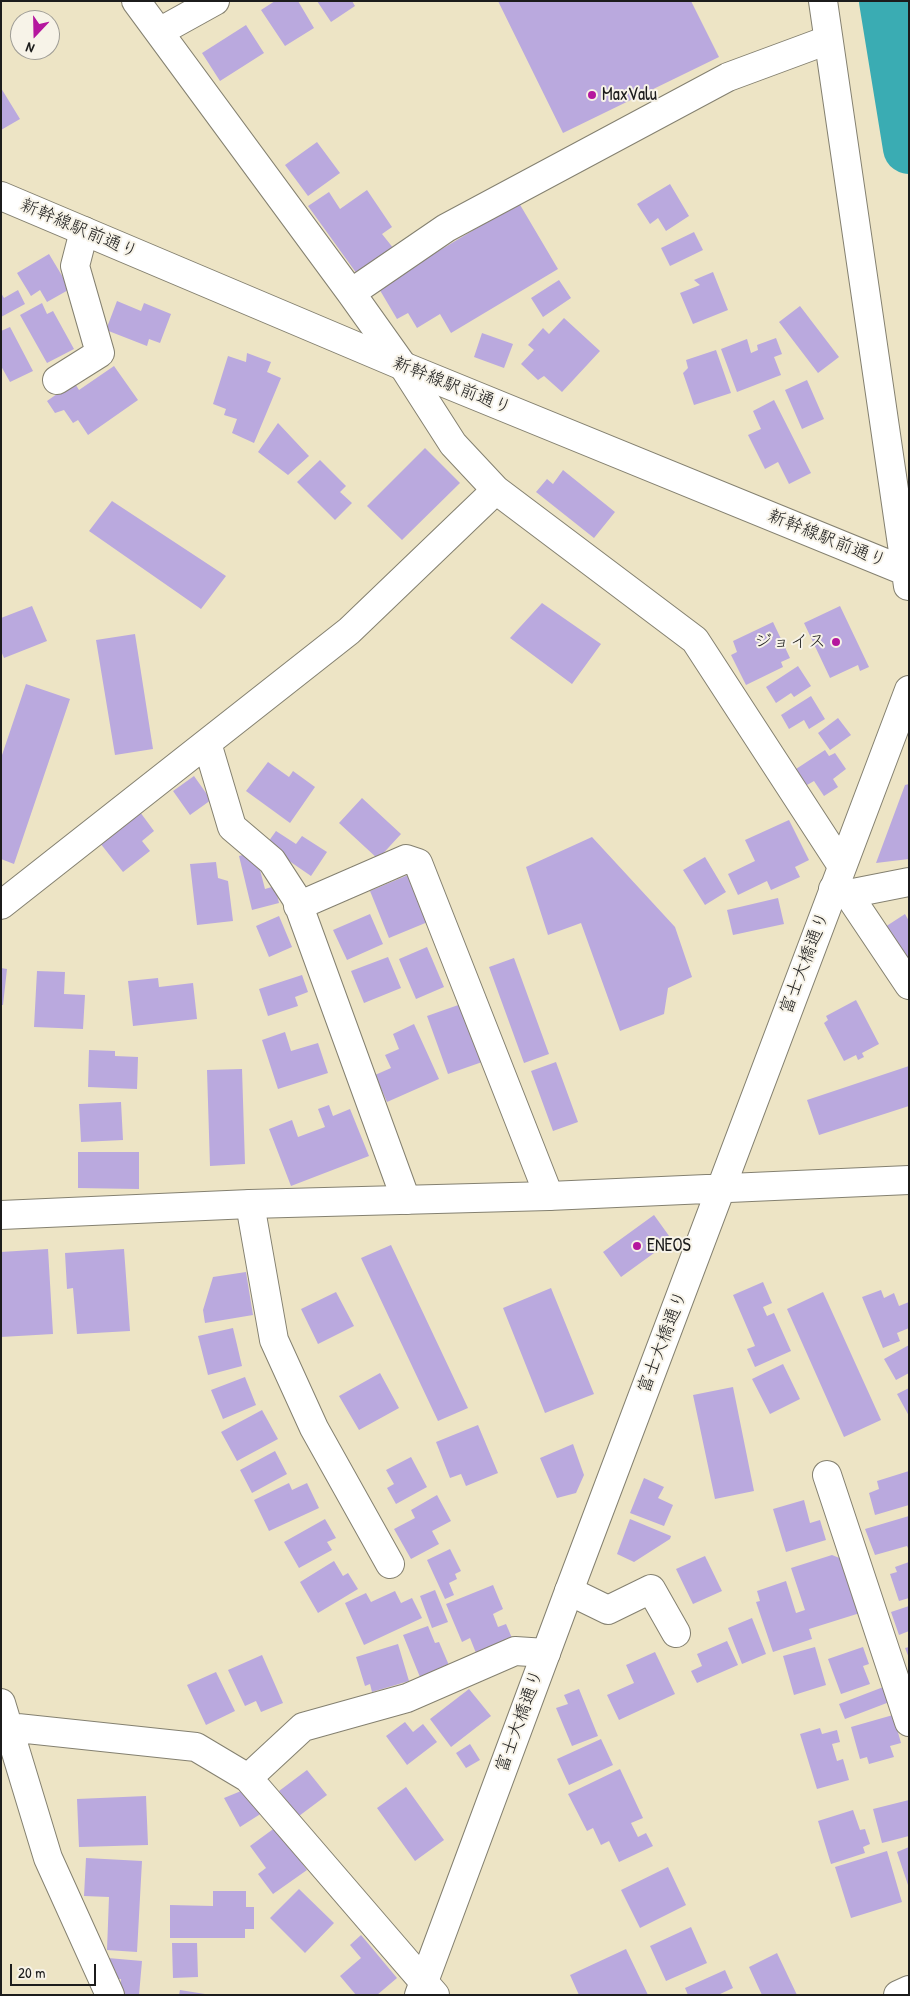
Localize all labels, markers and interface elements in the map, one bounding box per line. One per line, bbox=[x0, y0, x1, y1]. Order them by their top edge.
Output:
north arrow bbox=[10, 10, 60, 60]
text: N bbox=[23, 38, 37, 59]
place label: MaxValu bbox=[602, 84, 657, 106]
marker: MaxValu bbox=[586, 89, 598, 101]
street label: 新幹線駅前通り bbox=[17, 194, 141, 264]
street label: 新幹線駅前通り bbox=[390, 352, 514, 420]
street label: 新幹線駅前通り bbox=[765, 505, 889, 573]
place label: ジョイス bbox=[754, 631, 826, 653]
marker: ジョイス bbox=[830, 636, 842, 648]
street label: 富士大橋通り bbox=[776, 909, 834, 1017]
place label: ENEOS bbox=[647, 1235, 691, 1257]
marker: ENEOS bbox=[631, 1240, 643, 1252]
street label: 富士大橋通り bbox=[634, 1288, 692, 1396]
street label: 富士大橋通り bbox=[491, 1667, 549, 1775]
scale bar bbox=[12, 1954, 99, 1986]
text: 20 m bbox=[18, 1962, 45, 1983]

